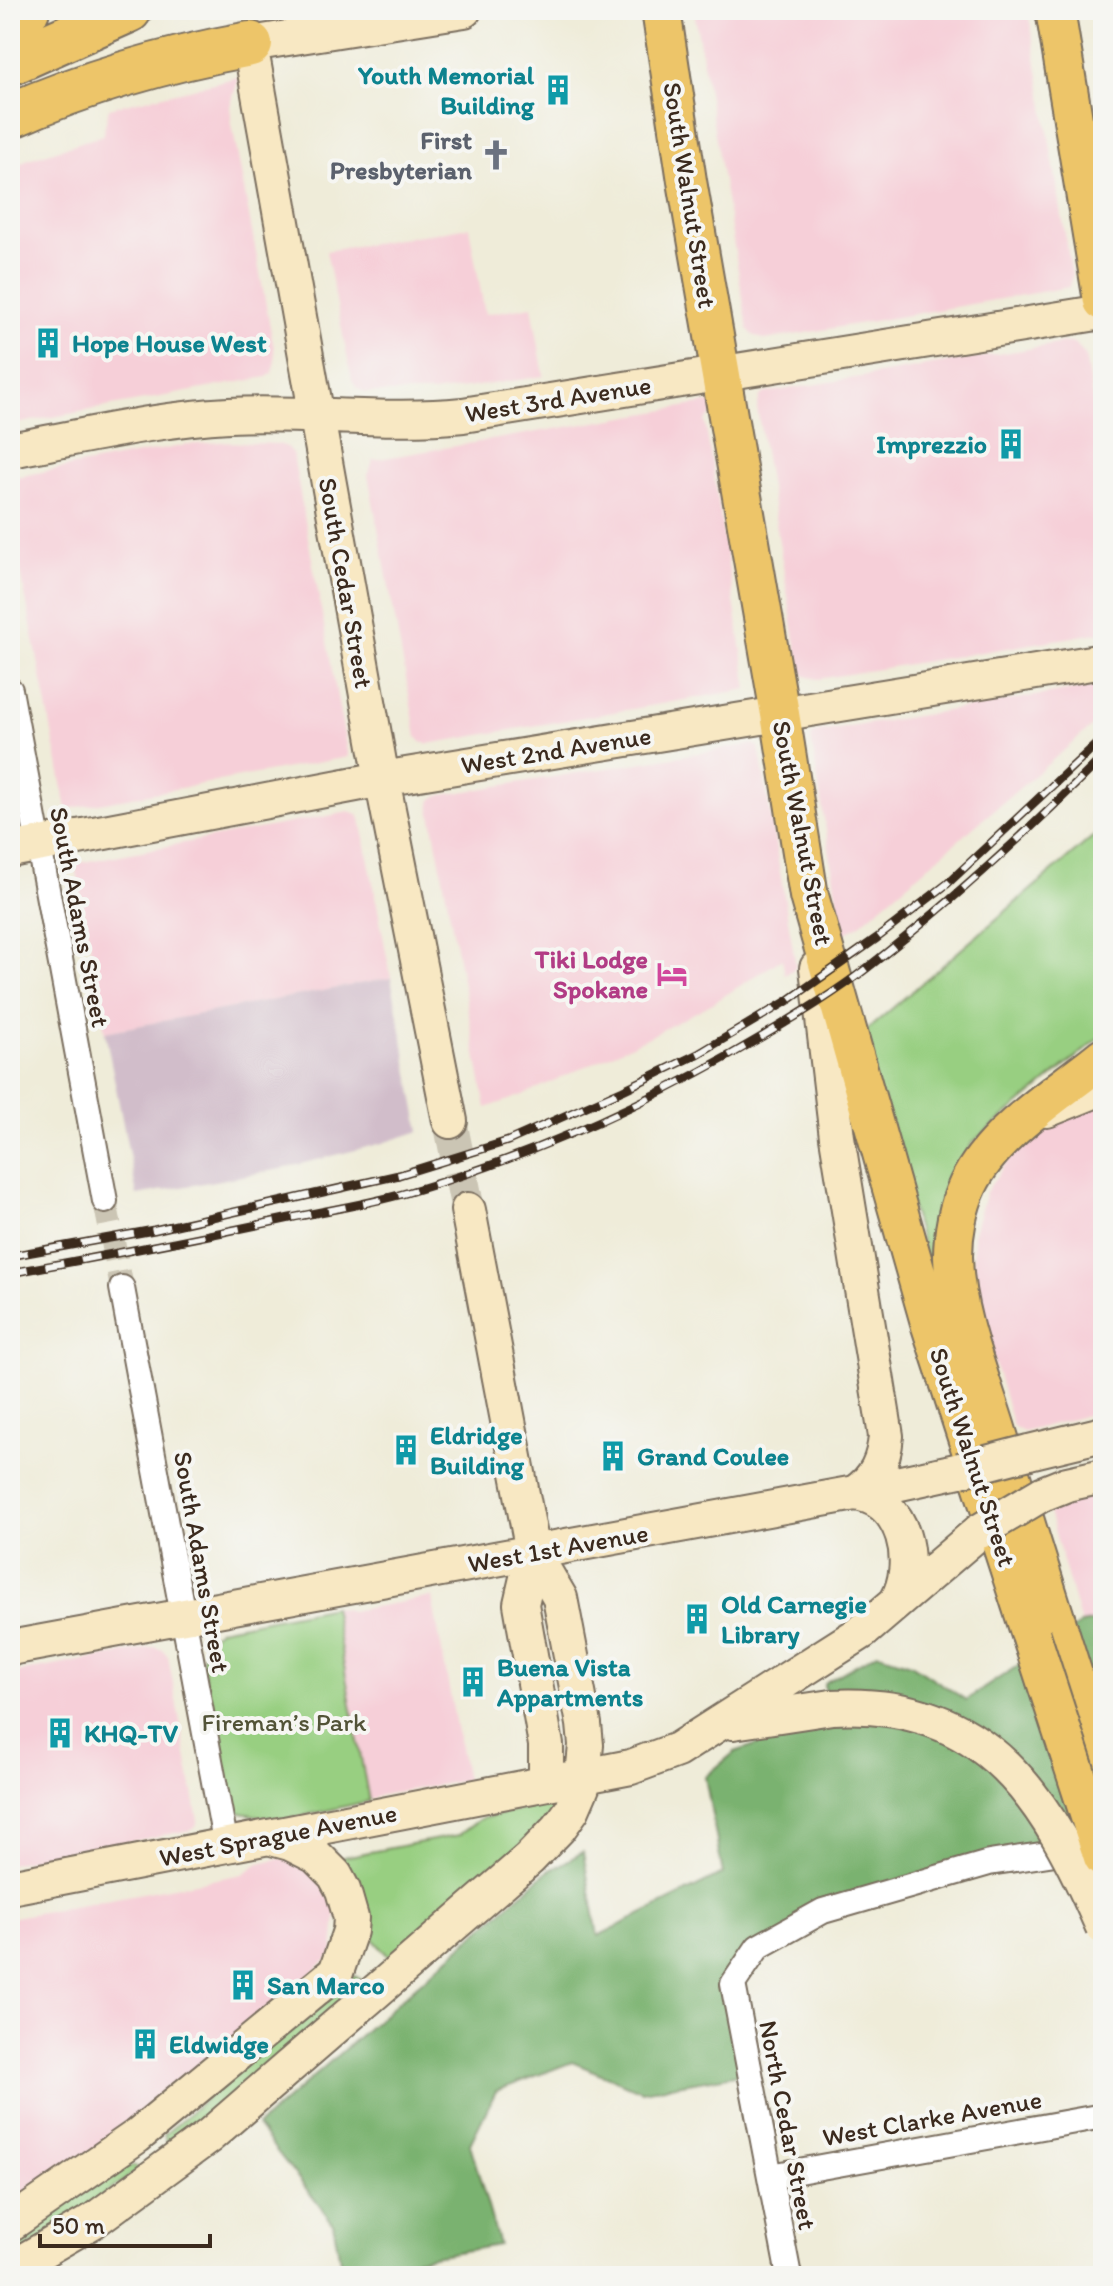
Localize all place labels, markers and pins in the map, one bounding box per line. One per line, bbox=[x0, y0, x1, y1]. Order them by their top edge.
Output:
place label: Youth Memorial Building bbox=[357, 59, 535, 121]
building icon: Youth Memorial Building bbox=[541, 73, 575, 107]
place label: First Presbyterian bbox=[330, 124, 472, 186]
church icon: First Presbyterian bbox=[479, 138, 513, 172]
building icon: Hope House West bbox=[31, 326, 65, 360]
place label: Hope House West bbox=[72, 327, 267, 359]
building icon: Imprezzio bbox=[994, 427, 1028, 461]
place label: Imprezzio bbox=[876, 428, 987, 460]
place label: Tiki Lodge Spokane bbox=[534, 943, 648, 1005]
hotel icon: Tiki Lodge Spokane bbox=[655, 957, 689, 991]
place label: Eldridge Building bbox=[430, 1419, 524, 1481]
building icon: Eldridge Building bbox=[389, 1433, 423, 1467]
building icon: Grand Coulee bbox=[596, 1439, 630, 1473]
place label: Grand Coulee bbox=[637, 1440, 789, 1472]
place label: Old Carnegie Library bbox=[721, 1588, 867, 1650]
building icon: Old Carnegie Library bbox=[680, 1602, 714, 1636]
place label: Buena Vista Appartments bbox=[496, 1651, 643, 1713]
building icon: Buena Vista Appartments bbox=[456, 1665, 490, 1699]
building icon: KHQ-TV bbox=[43, 1716, 77, 1750]
place label: KHQ-TV bbox=[84, 1717, 178, 1749]
building icon: San Marco bbox=[226, 1968, 260, 2002]
place label: San Marco bbox=[267, 1969, 385, 2001]
building icon: Eldwidge bbox=[128, 2027, 162, 2061]
place label: Eldwidge bbox=[169, 2028, 269, 2060]

